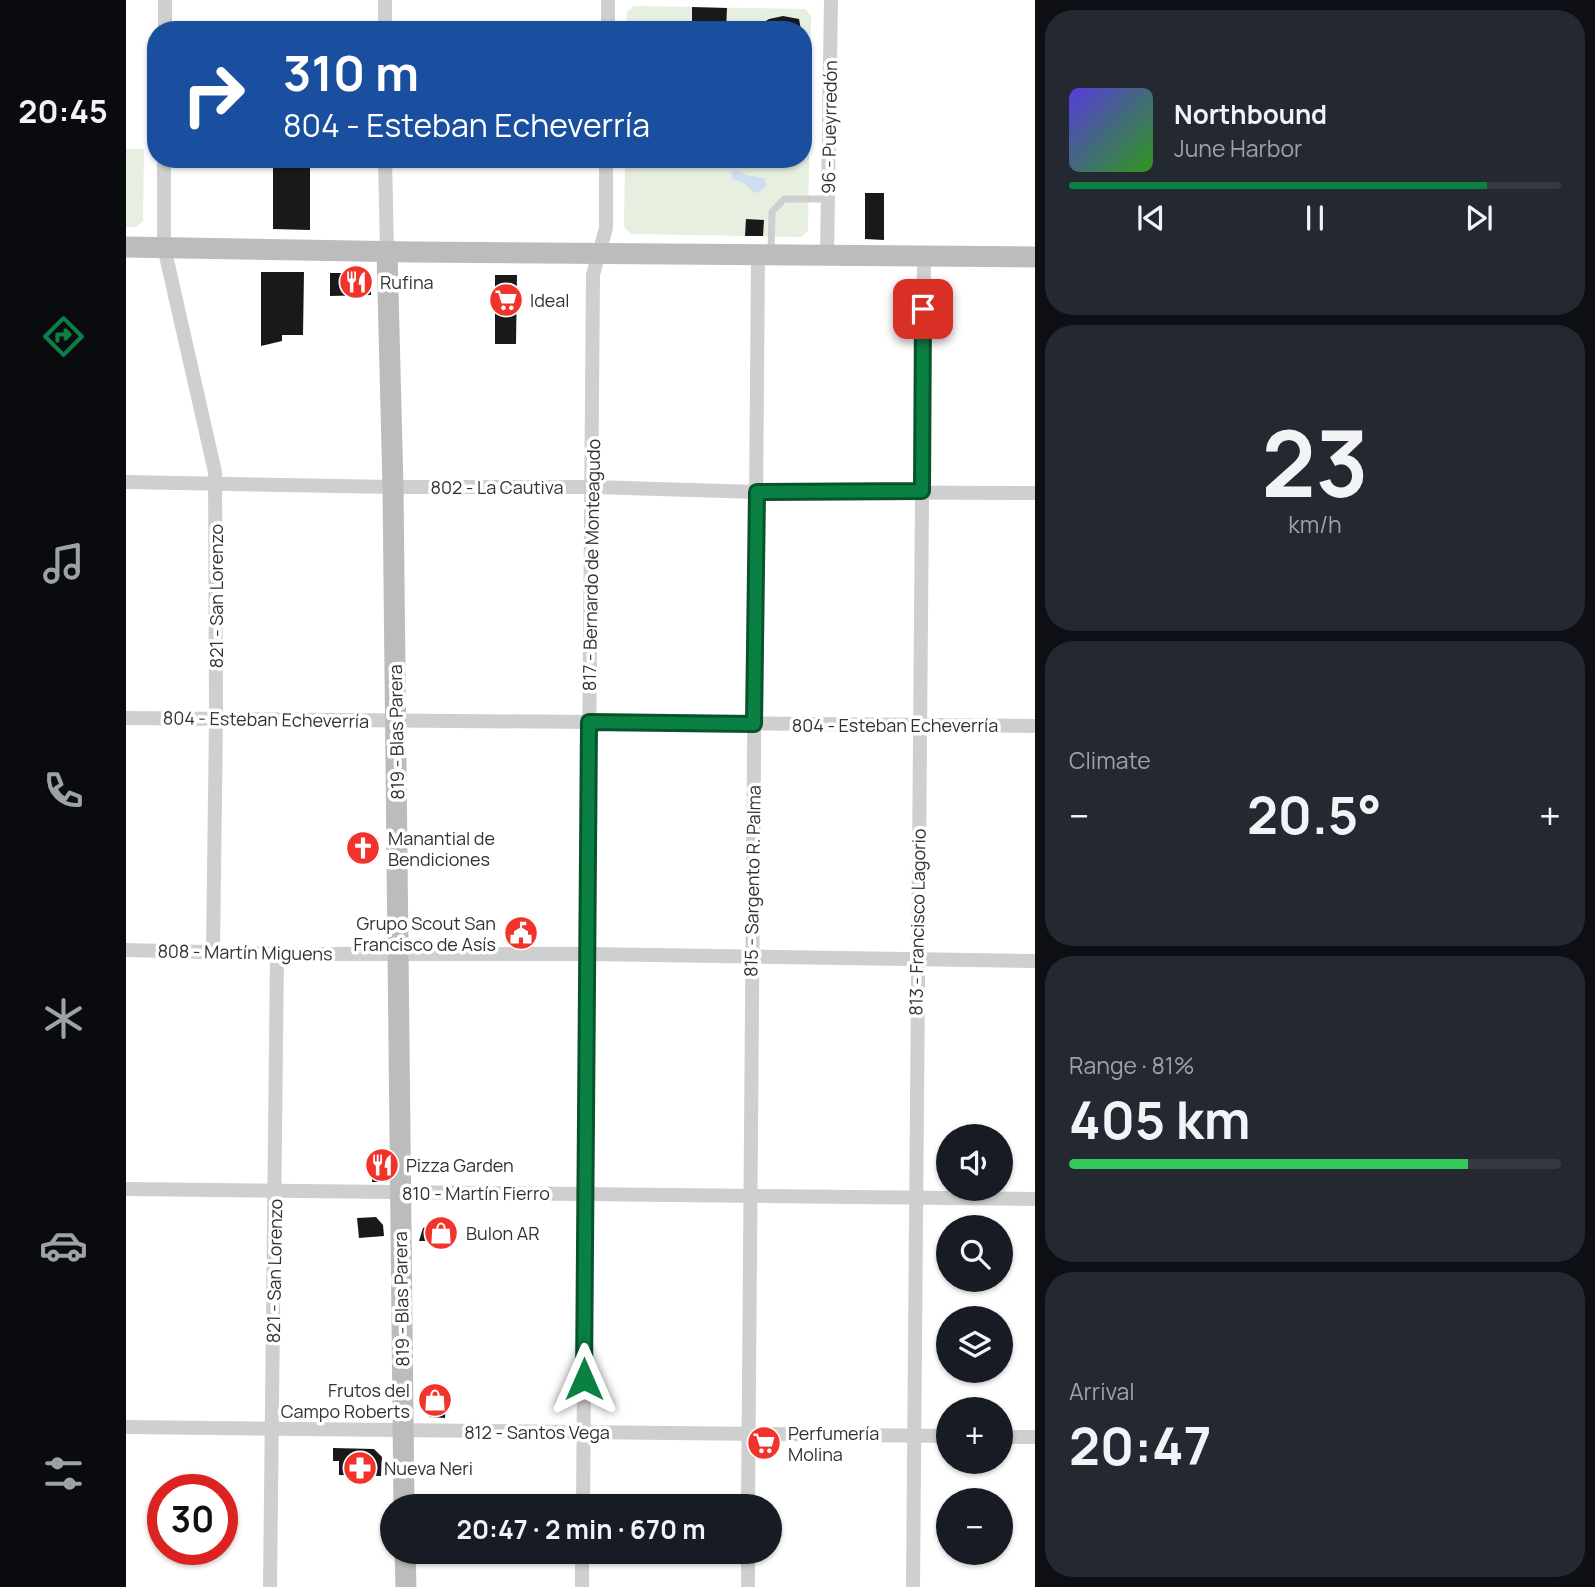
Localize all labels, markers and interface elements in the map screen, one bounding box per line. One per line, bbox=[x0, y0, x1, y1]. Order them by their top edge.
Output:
text: 310 m bbox=[283, 39, 419, 106]
icon: right bbox=[168, 49, 259, 140]
street label: 96 - Pueyrredón bbox=[816, 60, 842, 194]
text: 20:45 bbox=[18, 89, 108, 133]
text: Northbound bbox=[1174, 96, 1327, 132]
text: 804 - Esteban Echeverría bbox=[283, 103, 650, 147]
text: June Harbor bbox=[1174, 132, 1302, 164]
icon: previous bbox=[1132, 199, 1170, 237]
icon: pause bbox=[1296, 199, 1334, 237]
icon: next bbox=[1460, 199, 1498, 237]
restaurant icon: Rufina bbox=[337, 263, 375, 301]
place label: Rufina bbox=[380, 270, 434, 294]
pin bbox=[893, 279, 953, 339]
supermarket icon: Ideal bbox=[487, 281, 525, 319]
place label: Ideal bbox=[530, 288, 569, 312]
icon: arrive bbox=[904, 290, 942, 328]
icon: directions bbox=[39, 312, 88, 361]
text: 23 bbox=[1261, 400, 1369, 524]
street label: 817 - Bernardo de Monteagudo bbox=[577, 439, 605, 691]
street label: 802 - La Cautiva bbox=[431, 475, 563, 499]
text: km/h bbox=[1288, 508, 1342, 540]
street label: 821 - San Lorenzo bbox=[204, 524, 228, 668]
icon: music bbox=[39, 539, 88, 588]
street label: 819 - Blas Parera bbox=[383, 664, 409, 800]
street label: 804 - Esteban Echeverría bbox=[163, 705, 369, 733]
street label: 804 - Esteban Echeverría bbox=[792, 713, 998, 737]
text: Climate bbox=[1069, 744, 1151, 776]
icon: phone bbox=[39, 766, 88, 815]
text: 20.5° bbox=[1247, 779, 1382, 850]
street label: 815 - Sargento R. Palma bbox=[738, 785, 766, 977]
text: − bbox=[1069, 789, 1090, 841]
text: + bbox=[1539, 789, 1561, 841]
place label: Manantial de Bendiciones bbox=[388, 826, 495, 871]
street label: 813 - Francisco Lagorio bbox=[903, 828, 931, 1016]
church icon: Manantial de Bendiciones bbox=[344, 829, 382, 867]
place label: Grupo Scout San Francisco de Asís bbox=[354, 911, 496, 956]
public building icon: Grupo Scout San Francisco de Asís bbox=[502, 914, 540, 952]
street label: 808 - Martín Miguens bbox=[157, 938, 333, 966]
icon: climate bbox=[39, 994, 88, 1043]
text: Range · 81% bbox=[1069, 1049, 1194, 1081]
text: 405 km bbox=[1069, 1084, 1250, 1155]
map controls bbox=[936, 1124, 1013, 1565]
button: sound bbox=[936, 1124, 1013, 1201]
restaurant icon: Pizza Garden bbox=[363, 1146, 401, 1184]
place label: Pizza Garden bbox=[406, 1153, 514, 1177]
street label: 810 - Martín Fierro bbox=[402, 1181, 550, 1205]
street label: 821 - San Lorenzo bbox=[261, 1199, 287, 1343]
shop icon: Bulon AR bbox=[422, 1214, 460, 1252]
button: search bbox=[936, 1215, 1013, 1292]
icon: car bbox=[39, 1221, 88, 1270]
place label: Bulon AR bbox=[466, 1221, 540, 1245]
street label: 819 - Blas Parera bbox=[388, 1231, 414, 1367]
button: layers bbox=[936, 1306, 1013, 1383]
position arrow bbox=[547, 1342, 621, 1416]
text: Arrival bbox=[1069, 1375, 1135, 1407]
place label: Frutos del Campo Roberts bbox=[281, 1378, 410, 1423]
shop icon: Frutos del Campo Roberts bbox=[416, 1381, 454, 1419]
button: + bbox=[936, 1397, 1013, 1474]
text: 20:47 bbox=[1069, 1410, 1211, 1481]
street label: 812 - Santos Vega bbox=[464, 1420, 610, 1444]
place label: Perfumería Molina bbox=[788, 1421, 879, 1466]
supermarket icon: Perfumería Molina bbox=[745, 1424, 783, 1462]
icon: filters bbox=[39, 1449, 88, 1498]
pharmacy icon: Nueva Neri bbox=[341, 1449, 379, 1487]
place label: Nueva Neri bbox=[384, 1456, 473, 1480]
speed limit sign: 30 bbox=[147, 1474, 238, 1565]
button: − bbox=[936, 1488, 1013, 1565]
text: 20:47 · 2 min · 670 m bbox=[456, 1511, 706, 1547]

